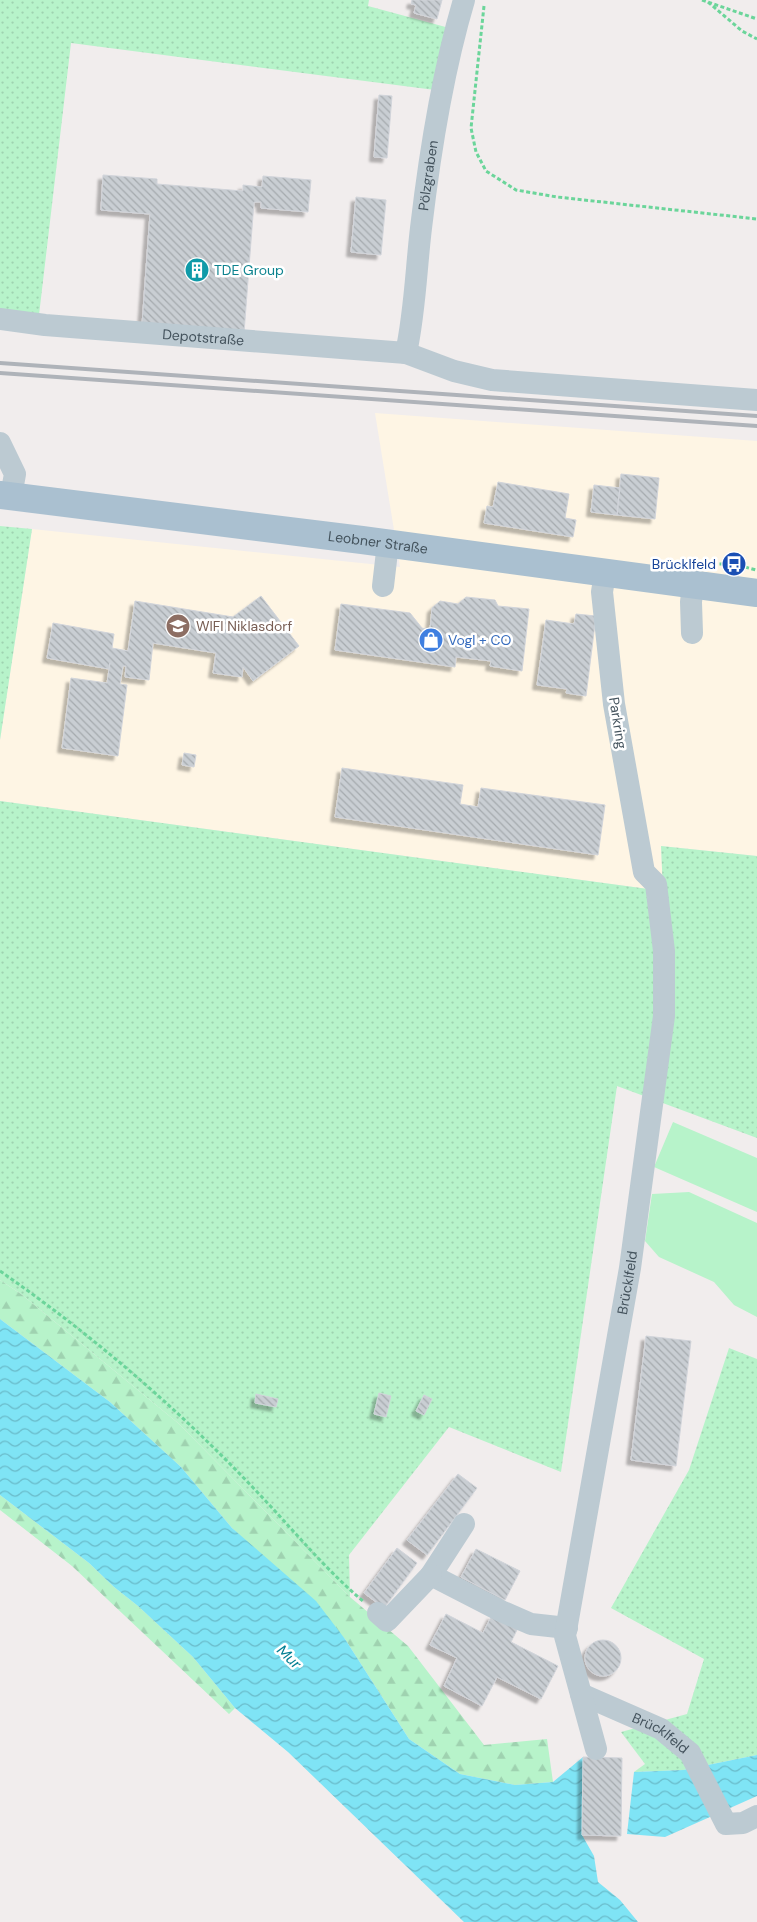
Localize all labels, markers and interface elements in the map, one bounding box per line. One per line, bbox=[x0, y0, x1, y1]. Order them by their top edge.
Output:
street label: Pölzgraben bbox=[414, 139, 442, 212]
building icon: TDE Group bbox=[184, 257, 210, 283]
place label: TDE Group bbox=[214, 261, 284, 279]
street label: Depotstraße bbox=[162, 325, 245, 349]
street label: Leobner Straße bbox=[327, 527, 429, 558]
bus stop icon: Brücklfeld bbox=[721, 551, 747, 577]
place label: Brücklfeld bbox=[652, 555, 716, 573]
school or university icon: WIFI Niklasdorf bbox=[165, 613, 191, 639]
place label: WIFI Niklasdorf bbox=[196, 617, 292, 635]
shop icon: Vogl + CO bbox=[418, 627, 444, 653]
place label: Vogl + CO bbox=[448, 631, 512, 649]
street label: Parkring bbox=[605, 696, 631, 750]
street label: Brücklfeld bbox=[613, 1250, 641, 1316]
water label: Mur bbox=[272, 1640, 306, 1674]
street label: Brücklfeld bbox=[630, 1709, 693, 1757]

